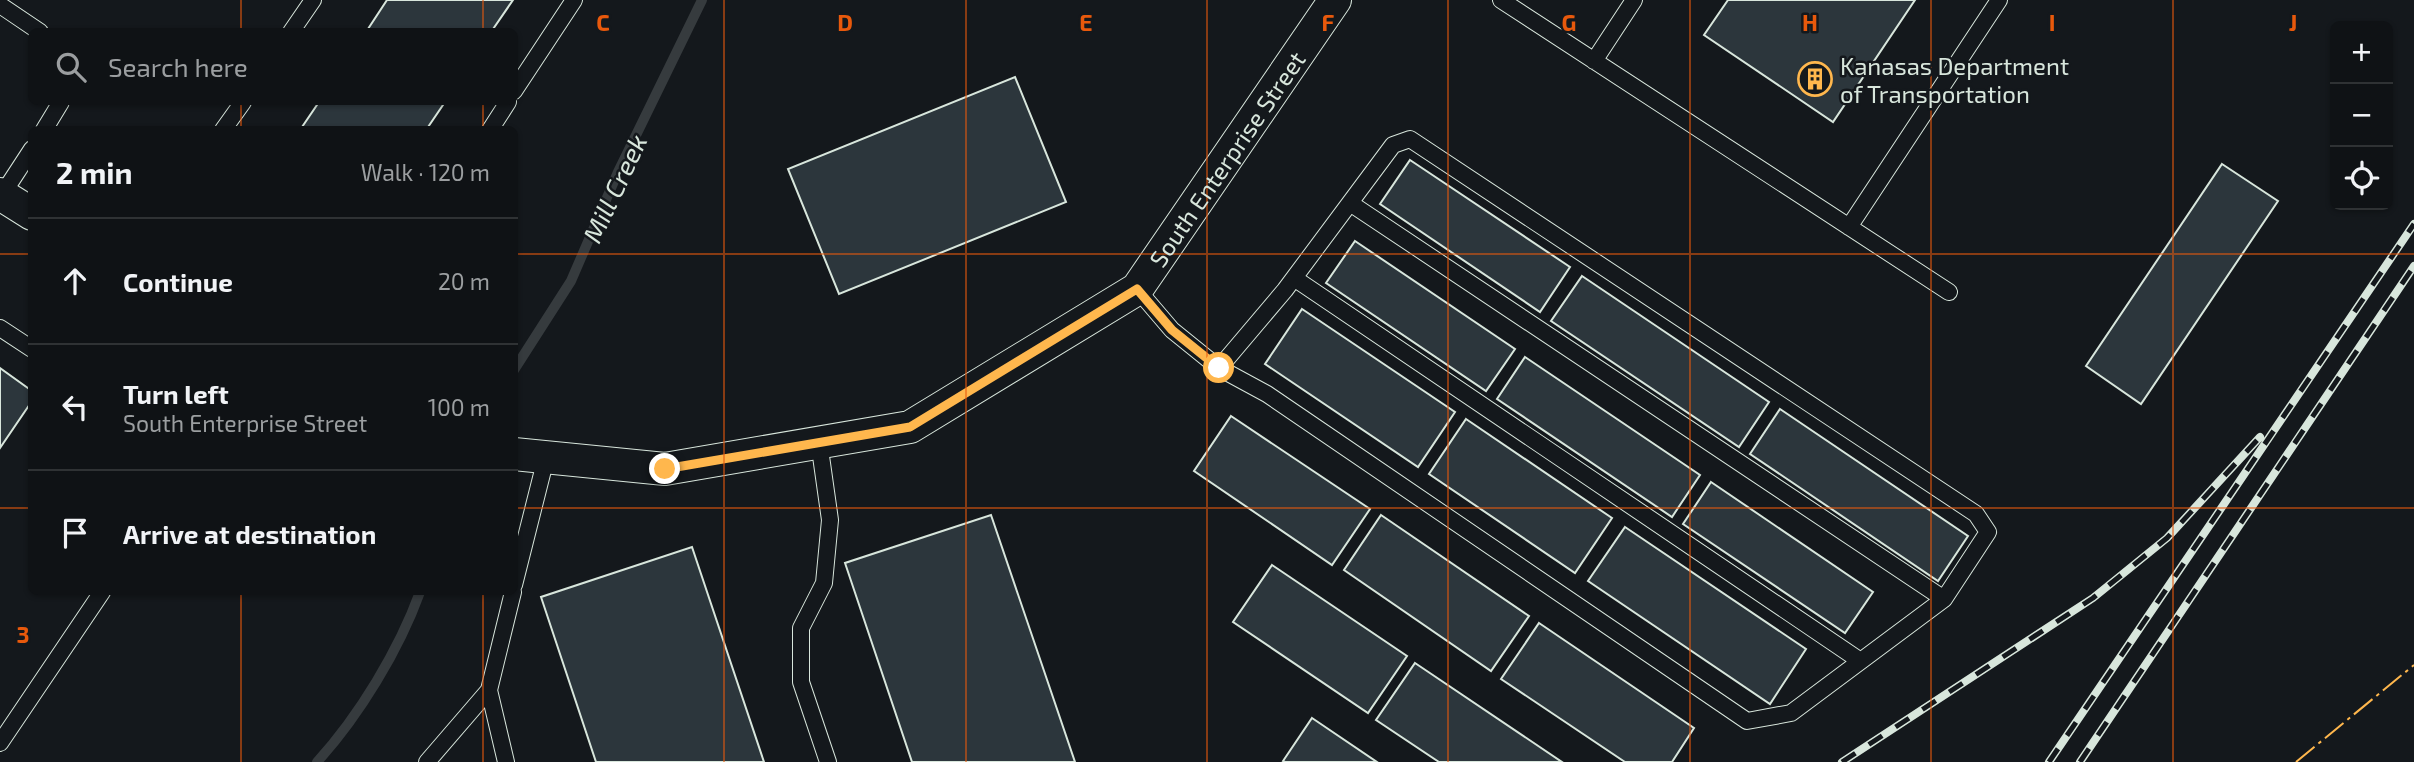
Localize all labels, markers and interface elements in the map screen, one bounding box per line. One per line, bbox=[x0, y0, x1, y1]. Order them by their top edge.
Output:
text: C bbox=[596, 8, 610, 36]
text: D bbox=[837, 8, 853, 36]
text: E bbox=[1079, 8, 1093, 36]
text: F bbox=[1322, 8, 1335, 36]
text: G bbox=[1562, 8, 1576, 36]
text: H bbox=[1802, 8, 1818, 36]
text: I bbox=[2049, 8, 2055, 36]
text: J bbox=[2289, 8, 2297, 36]
map controls bbox=[2330, 21, 2393, 210]
button: + bbox=[2330, 21, 2393, 84]
search box bbox=[28, 28, 518, 105]
street label: South Enterprise Street bbox=[1142, 45, 1310, 272]
icon: search bbox=[52, 48, 90, 86]
text: Search here bbox=[108, 51, 248, 82]
place label: Kanasas Department of Transportation bbox=[1840, 51, 2069, 108]
building icon: Kanasas Department of Transportation bbox=[1796, 60, 1834, 98]
button: − bbox=[2330, 84, 2393, 147]
water label: Mill Creek bbox=[575, 129, 653, 247]
button: locate bbox=[2330, 147, 2393, 210]
text: 2 min bbox=[56, 154, 133, 190]
text: Walk · 120 m bbox=[361, 158, 490, 186]
icon: ahead bbox=[56, 262, 94, 300]
text: Continue bbox=[123, 266, 233, 297]
text: 20 m bbox=[438, 267, 490, 295]
route start bbox=[1203, 352, 1234, 383]
text: Turn left bbox=[123, 378, 229, 409]
icon: left bbox=[56, 388, 94, 426]
text: 100 m bbox=[428, 393, 490, 421]
text: South Enterprise Street bbox=[123, 409, 367, 437]
route end bbox=[649, 453, 680, 484]
icon: arrive bbox=[56, 514, 94, 552]
text: Arrive at destination bbox=[123, 518, 376, 549]
text: 3 bbox=[16, 620, 30, 648]

